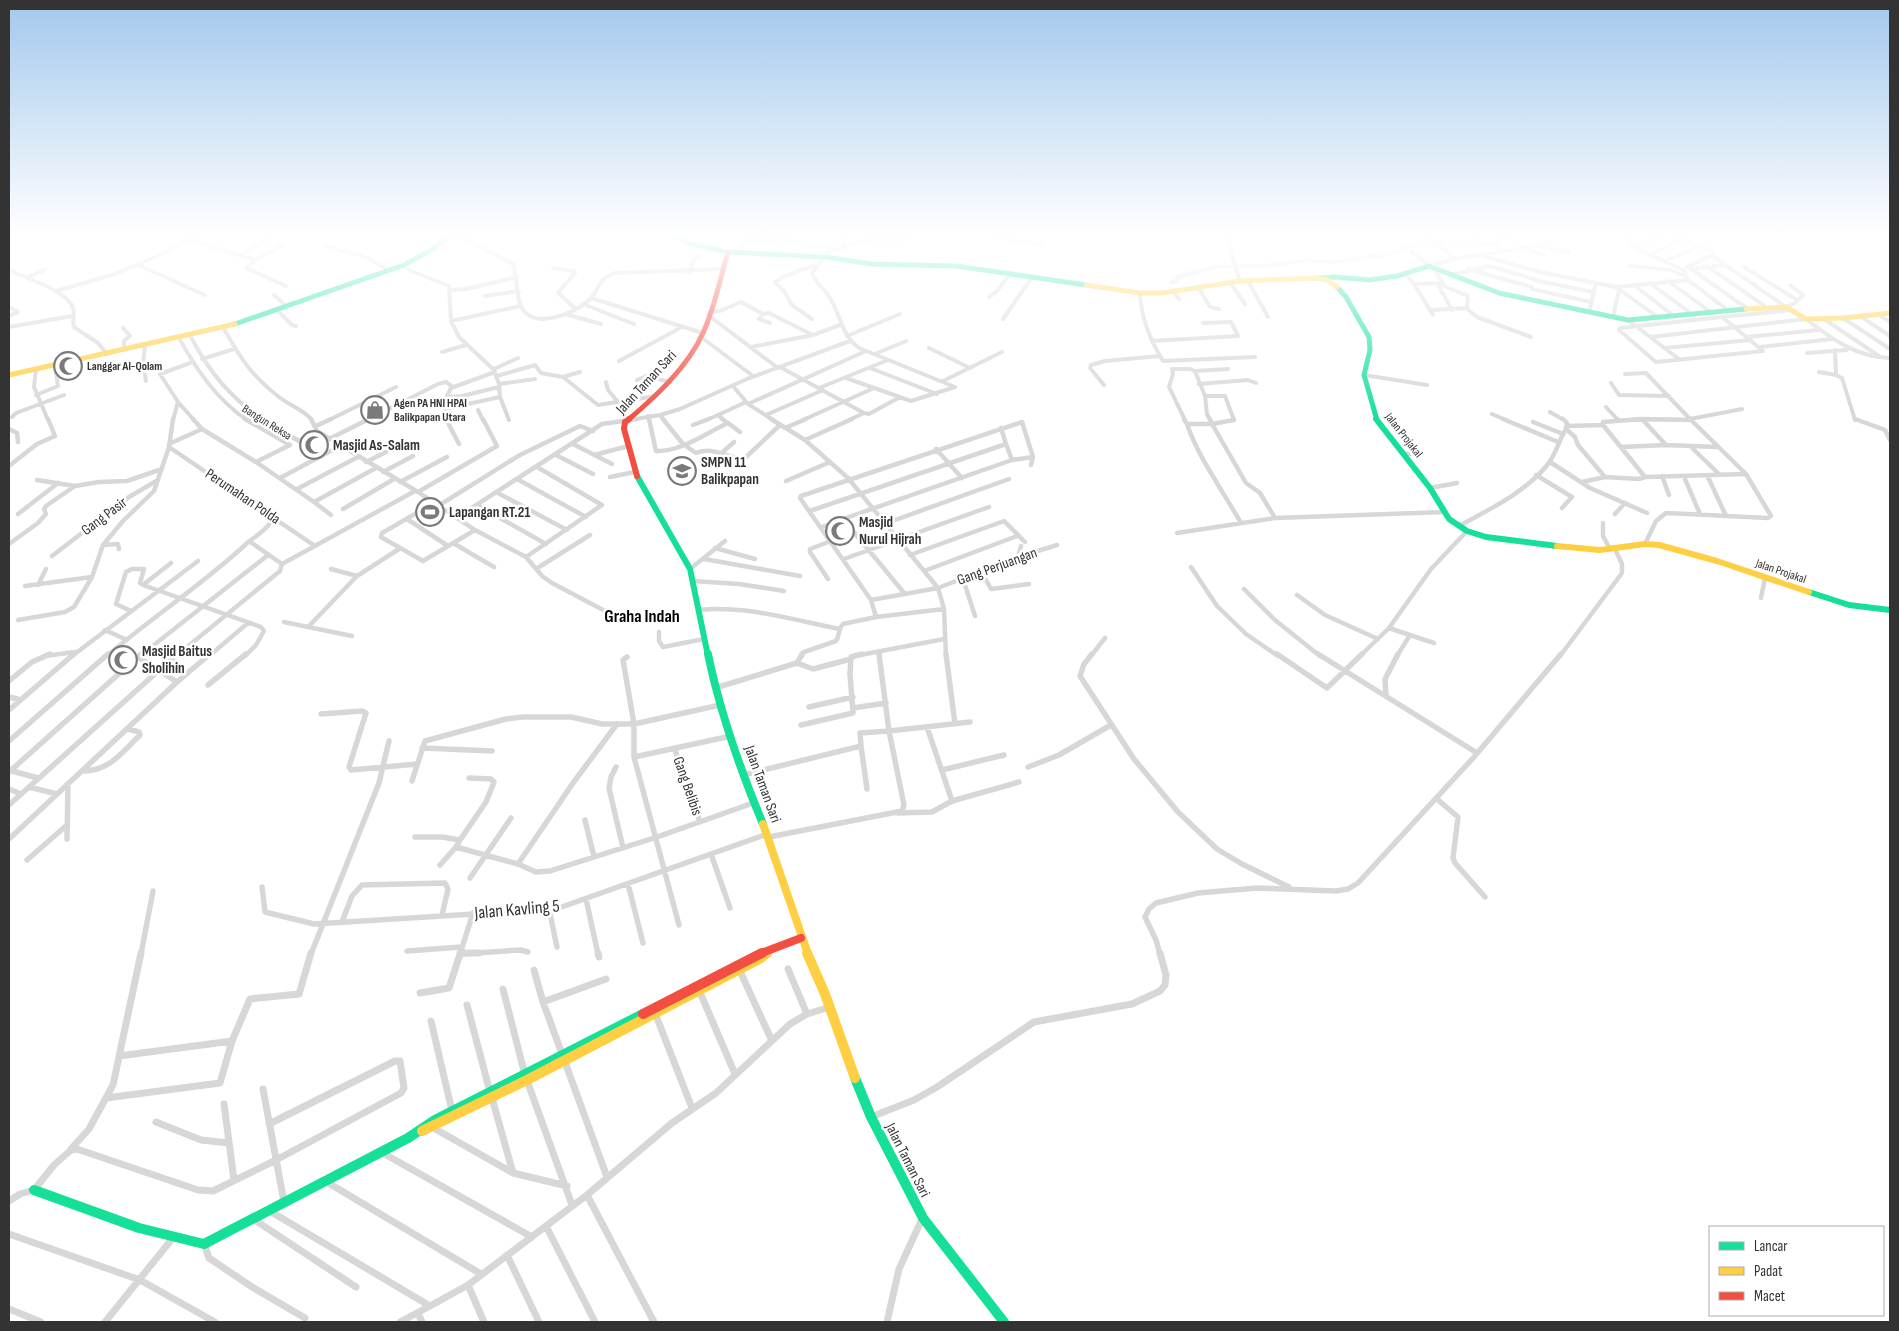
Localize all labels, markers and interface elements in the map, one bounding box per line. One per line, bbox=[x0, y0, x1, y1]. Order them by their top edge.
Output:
street label: Jalan Taman Sari bbox=[611, 346, 681, 419]
mosque icon: Langgar Al-Qolam bbox=[53, 351, 83, 381]
place label: Langgar Al-Qolam bbox=[87, 359, 162, 374]
shop icon: Agen PA HNI HPAI Balikpapan Utara bbox=[360, 395, 390, 425]
place label: Agen PA HNI HPAI Balikpapan Utara bbox=[393, 396, 467, 425]
street label: Bangun Reksa bbox=[239, 401, 295, 444]
street label: Jalan Projakal bbox=[1381, 409, 1426, 461]
mosque icon: Masjid As-Salam bbox=[299, 430, 329, 460]
place label: Masjid As-Salam bbox=[333, 436, 420, 455]
place label: SMPN 11 Balikpapan bbox=[701, 453, 759, 489]
school or university icon: SMPN 11 Balikpapan bbox=[667, 456, 697, 486]
street label: Perumahan Polda bbox=[201, 464, 284, 529]
street label: Gang Pasir bbox=[78, 493, 131, 540]
sports icon: Lapangan RT.21 bbox=[415, 497, 445, 527]
place label: Lapangan RT.21 bbox=[449, 503, 530, 522]
place label: Masjid Nurul Hijrah bbox=[859, 513, 921, 549]
mosque icon: Masjid Nurul Hijrah bbox=[825, 516, 855, 546]
street label: Gang Perjuangan bbox=[955, 543, 1040, 590]
street label: Jalan Projakal bbox=[1753, 556, 1808, 587]
district label: Graha Indah bbox=[604, 606, 680, 627]
place label: Masjid Baitus Sholihin bbox=[142, 642, 212, 678]
mosque icon: Masjid Baitus Sholihin bbox=[108, 645, 138, 675]
street label: Jalan Taman Sari bbox=[739, 742, 785, 825]
street label: Gang Belibis bbox=[669, 754, 706, 818]
street label: Jalan Kavling 5 bbox=[473, 895, 560, 924]
street label: Jalan Taman Sari bbox=[880, 1119, 934, 1201]
legend bbox=[1709, 1226, 1884, 1316]
text: Lancar bbox=[1754, 1237, 1788, 1256]
text: Padat bbox=[1754, 1262, 1783, 1281]
text: Macet bbox=[1754, 1287, 1786, 1306]

